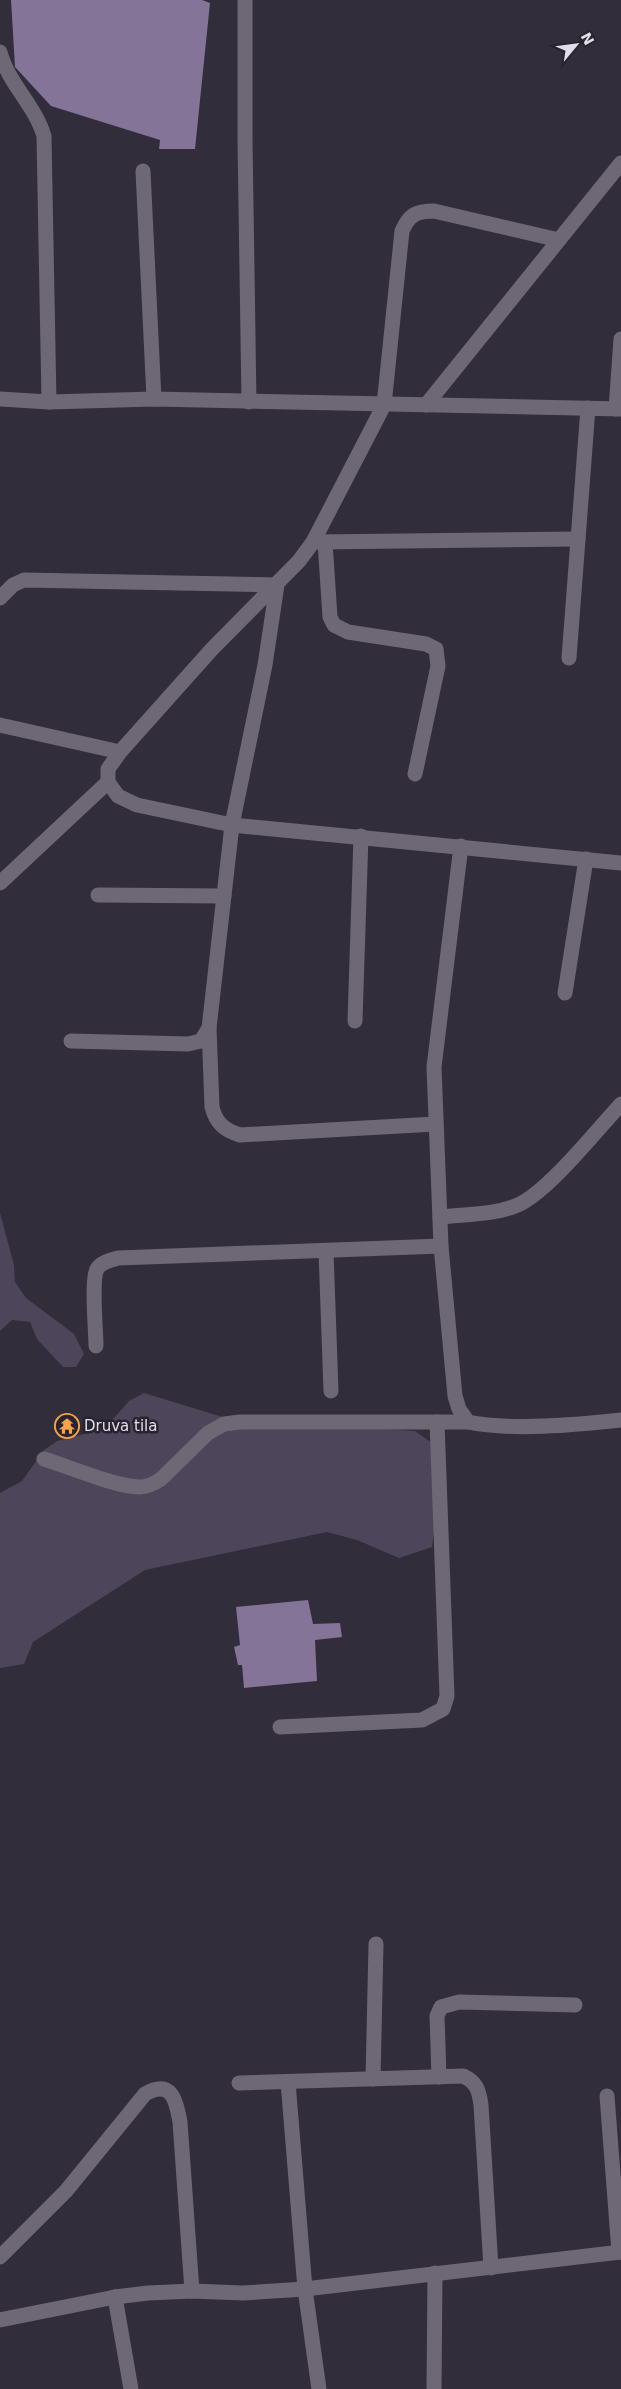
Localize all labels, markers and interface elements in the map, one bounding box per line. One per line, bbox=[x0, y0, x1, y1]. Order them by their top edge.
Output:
north arrow bbox=[551, 20, 601, 70]
text: N bbox=[578, 30, 597, 48]
temple icon: Druva tila bbox=[54, 1413, 80, 1439]
place label: Druva tila bbox=[84, 1417, 157, 1435]

